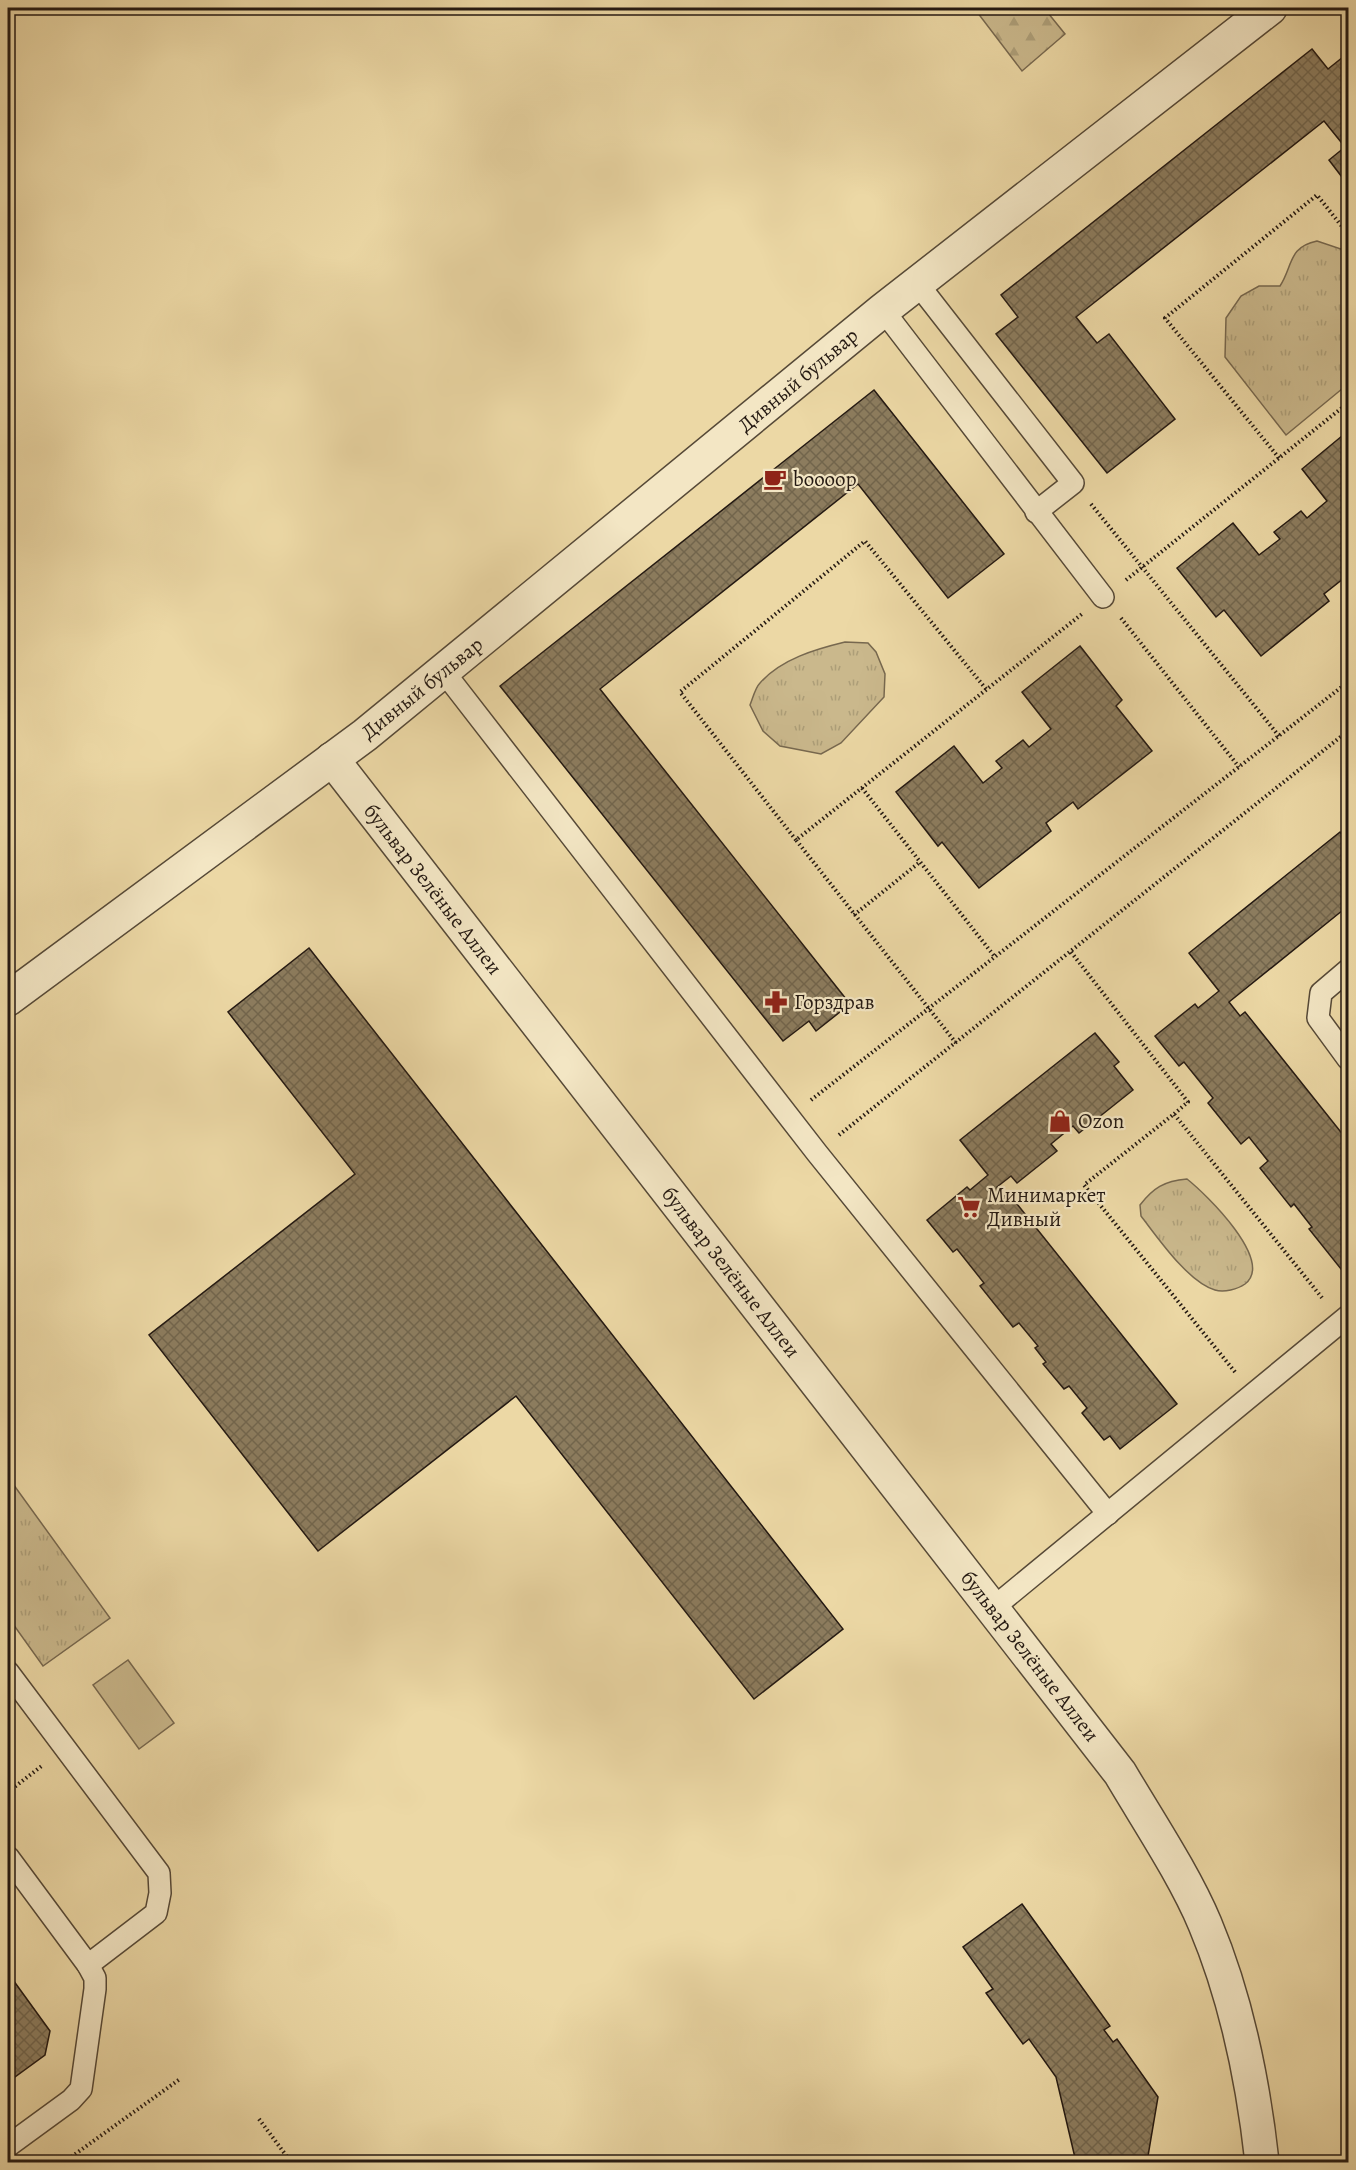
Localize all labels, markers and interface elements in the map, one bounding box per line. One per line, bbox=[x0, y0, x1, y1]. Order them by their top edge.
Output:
street label: Дивный бульвар bbox=[732, 321, 864, 439]
place label: boooop bbox=[793, 465, 857, 493]
cafe icon: boooop bbox=[762, 466, 788, 492]
street label: Дивный бульвар bbox=[355, 630, 489, 746]
street label: бульвар Зелёные Аллеи bbox=[357, 798, 509, 980]
place label: Горздрав bbox=[794, 988, 875, 1016]
pharmacy icon: Горздрав bbox=[763, 989, 789, 1015]
place label: Ozon bbox=[1078, 1107, 1124, 1135]
shop icon: Ozon bbox=[1047, 1108, 1073, 1134]
street label: бульвар Зелёные Аллеи bbox=[655, 1181, 807, 1363]
place label: Минимаркет Дивный bbox=[987, 1181, 1106, 1233]
supermarket icon: Минимаркет Дивный bbox=[956, 1194, 982, 1220]
street label: бульвар Зелёные Аллеи bbox=[954, 1565, 1106, 1747]

